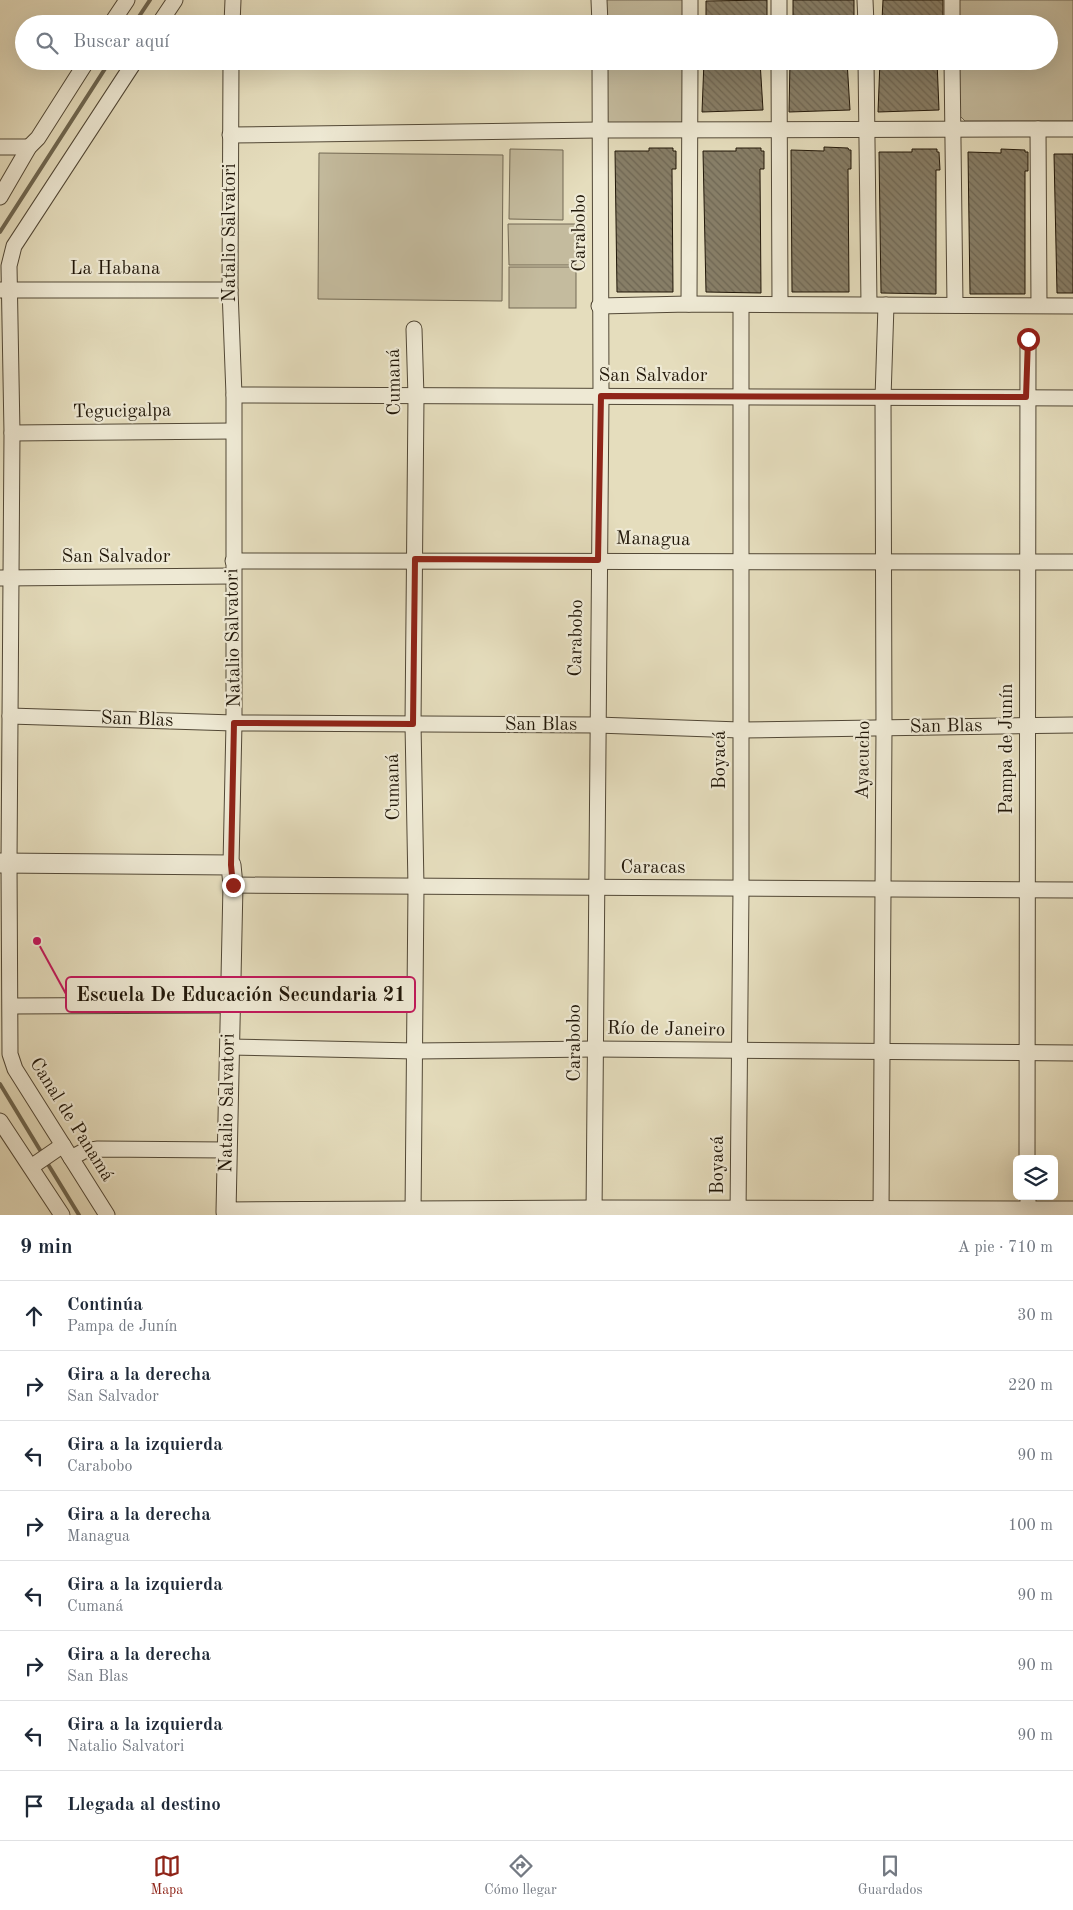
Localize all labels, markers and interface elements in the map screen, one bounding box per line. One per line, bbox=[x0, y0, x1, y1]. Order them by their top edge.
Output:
search box bbox=[15, 15, 1058, 70]
icon: search bbox=[33, 29, 61, 57]
text: Buscar aquí bbox=[73, 33, 169, 52]
street label: Natalio Salvatori bbox=[221, 163, 240, 303]
street label: Carabobo bbox=[571, 194, 590, 272]
street label: La Habana bbox=[70, 260, 161, 279]
route start bbox=[1017, 328, 1040, 351]
street label: Cumaná bbox=[385, 348, 405, 416]
street label: San Salvador bbox=[598, 367, 708, 386]
street label: Tegucigalpa bbox=[72, 402, 172, 422]
street label: Managua bbox=[615, 530, 691, 550]
street label: San Salvador bbox=[61, 548, 171, 567]
street label: Natalio Salvatori bbox=[223, 568, 245, 708]
street label: Carabobo bbox=[567, 599, 587, 677]
street label: Pampa de Junín bbox=[998, 683, 1017, 815]
street label: San Blas bbox=[100, 709, 174, 731]
street label: San Blas bbox=[505, 716, 577, 735]
street label: San Blas bbox=[910, 717, 982, 737]
street label: Ayacucho bbox=[854, 720, 874, 800]
street label: Boyacá bbox=[711, 730, 730, 790]
street label: Cumaná bbox=[384, 753, 404, 821]
street label: Caracas bbox=[620, 859, 686, 878]
route end bbox=[222, 874, 245, 897]
callout: Escuela De Educación Secundaria 21 bbox=[66, 977, 415, 1012]
text: Escuela De Educación Secundaria 21 bbox=[76, 986, 406, 1006]
street label: Carabobo bbox=[566, 1004, 585, 1082]
street label: Río de Janeiro bbox=[607, 1019, 725, 1041]
street label: Natalio Salvatori bbox=[217, 1033, 239, 1173]
street label: Canal de Panamá bbox=[25, 1055, 117, 1186]
street label: Boyacá bbox=[709, 1135, 728, 1195]
map controls bbox=[1013, 1155, 1058, 1200]
button: layers bbox=[1013, 1155, 1058, 1200]
text: 9 min bbox=[20, 1237, 73, 1258]
text: A pie · 710 m bbox=[958, 1240, 1053, 1256]
text: Continúa bbox=[67, 1296, 143, 1315]
icon: ahead bbox=[20, 1302, 48, 1330]
text: 30 m bbox=[1017, 1308, 1053, 1324]
text: Pampa de Junín bbox=[67, 1319, 177, 1335]
text: Gira a la derecha bbox=[67, 1366, 211, 1385]
icon: right bbox=[20, 1372, 48, 1400]
text: 220 m bbox=[1008, 1378, 1053, 1394]
text: San Salvador bbox=[67, 1389, 159, 1405]
text: Gira a la izquierda bbox=[67, 1436, 223, 1455]
icon: left bbox=[20, 1442, 48, 1470]
text: 90 m bbox=[1017, 1448, 1053, 1464]
text: Carabobo bbox=[67, 1459, 132, 1475]
text: Gira a la derecha bbox=[67, 1506, 211, 1525]
icon: right bbox=[20, 1512, 48, 1540]
text: 100 m bbox=[1008, 1518, 1053, 1534]
text: Managua bbox=[67, 1529, 130, 1545]
text: Gira a la izquierda bbox=[67, 1576, 223, 1595]
icon: left bbox=[20, 1582, 48, 1610]
text: 90 m bbox=[1017, 1588, 1053, 1604]
text: Cumaná bbox=[67, 1599, 123, 1615]
text: Gira a la derecha bbox=[67, 1646, 211, 1665]
icon: right bbox=[20, 1652, 48, 1680]
text: 90 m bbox=[1017, 1658, 1053, 1674]
text: San Blas bbox=[67, 1669, 128, 1685]
text: Gira a la izquierda bbox=[67, 1716, 223, 1735]
icon: left bbox=[20, 1722, 48, 1750]
text: 90 m bbox=[1017, 1728, 1053, 1744]
text: Natalio Salvatori bbox=[67, 1739, 184, 1755]
icon: arrive bbox=[20, 1792, 48, 1820]
text: Llegada al destino bbox=[67, 1796, 221, 1815]
tab: Mapa bbox=[150, 1852, 183, 1899]
tab: Cómo llegar bbox=[484, 1852, 557, 1899]
tab: Guardados bbox=[858, 1852, 923, 1899]

